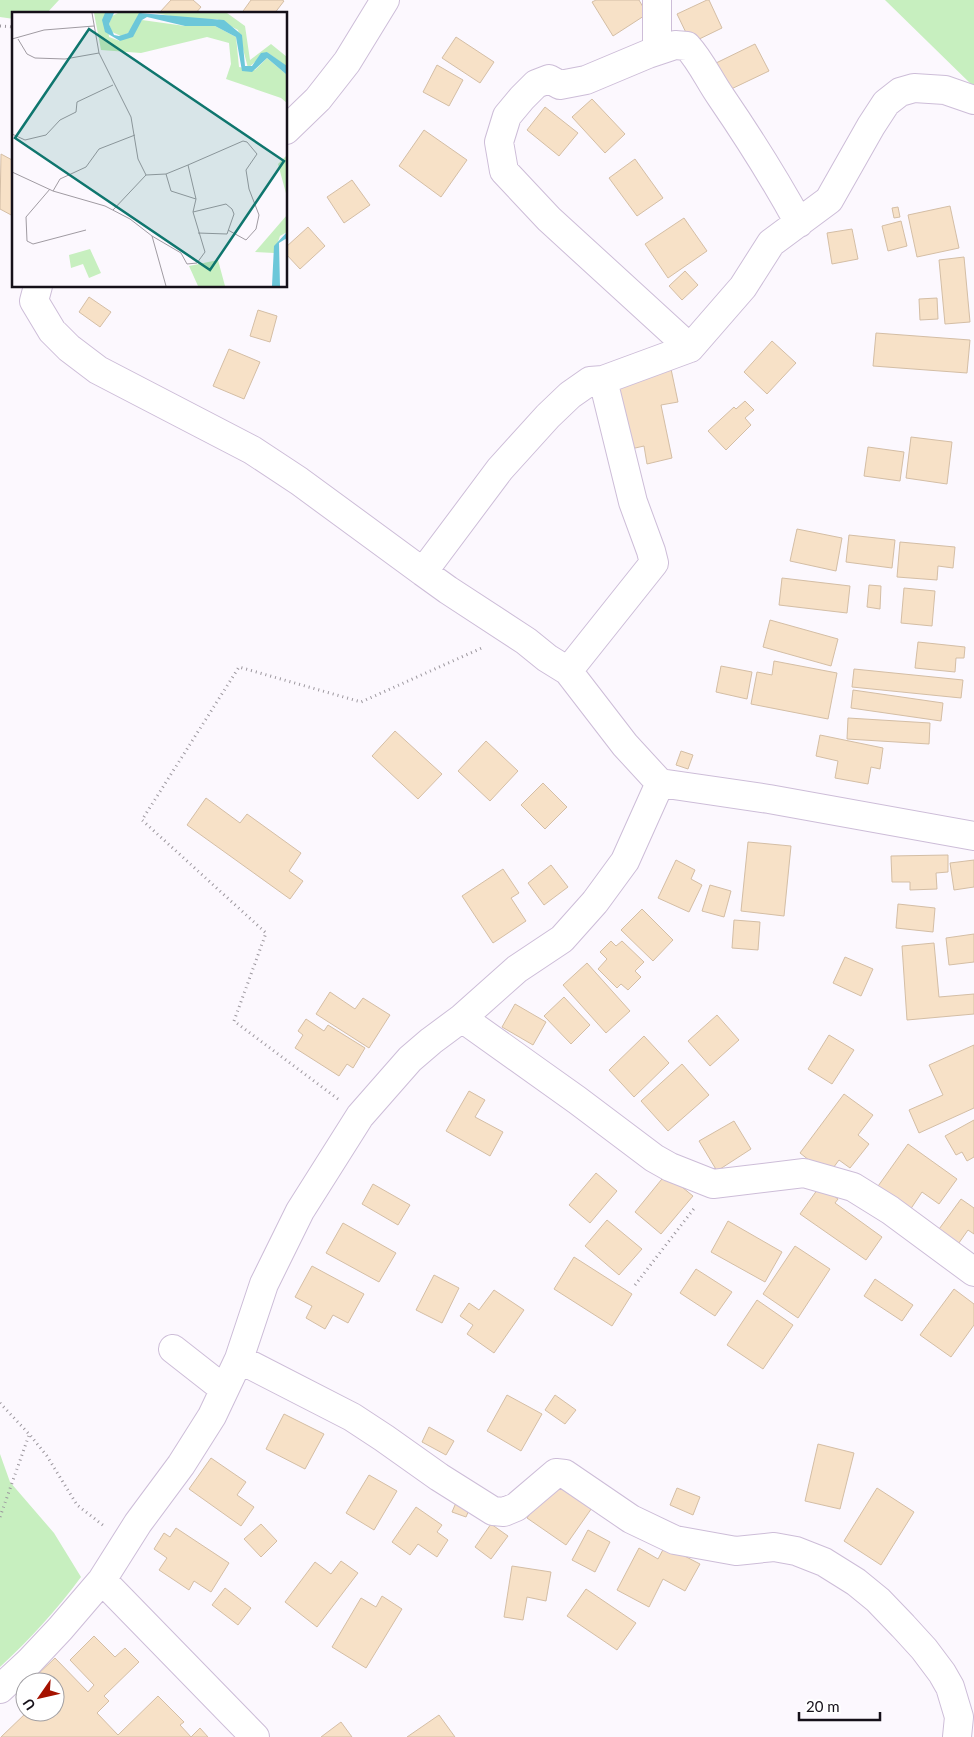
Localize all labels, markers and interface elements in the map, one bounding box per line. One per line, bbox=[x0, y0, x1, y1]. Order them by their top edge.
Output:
inset map bbox=[12, 12, 288, 288]
north arrow bbox=[15, 1672, 65, 1722]
scale bar bbox=[799, 1690, 880, 1722]
text: U bbox=[19, 1695, 39, 1714]
text: 20 m bbox=[806, 1697, 840, 1715]

